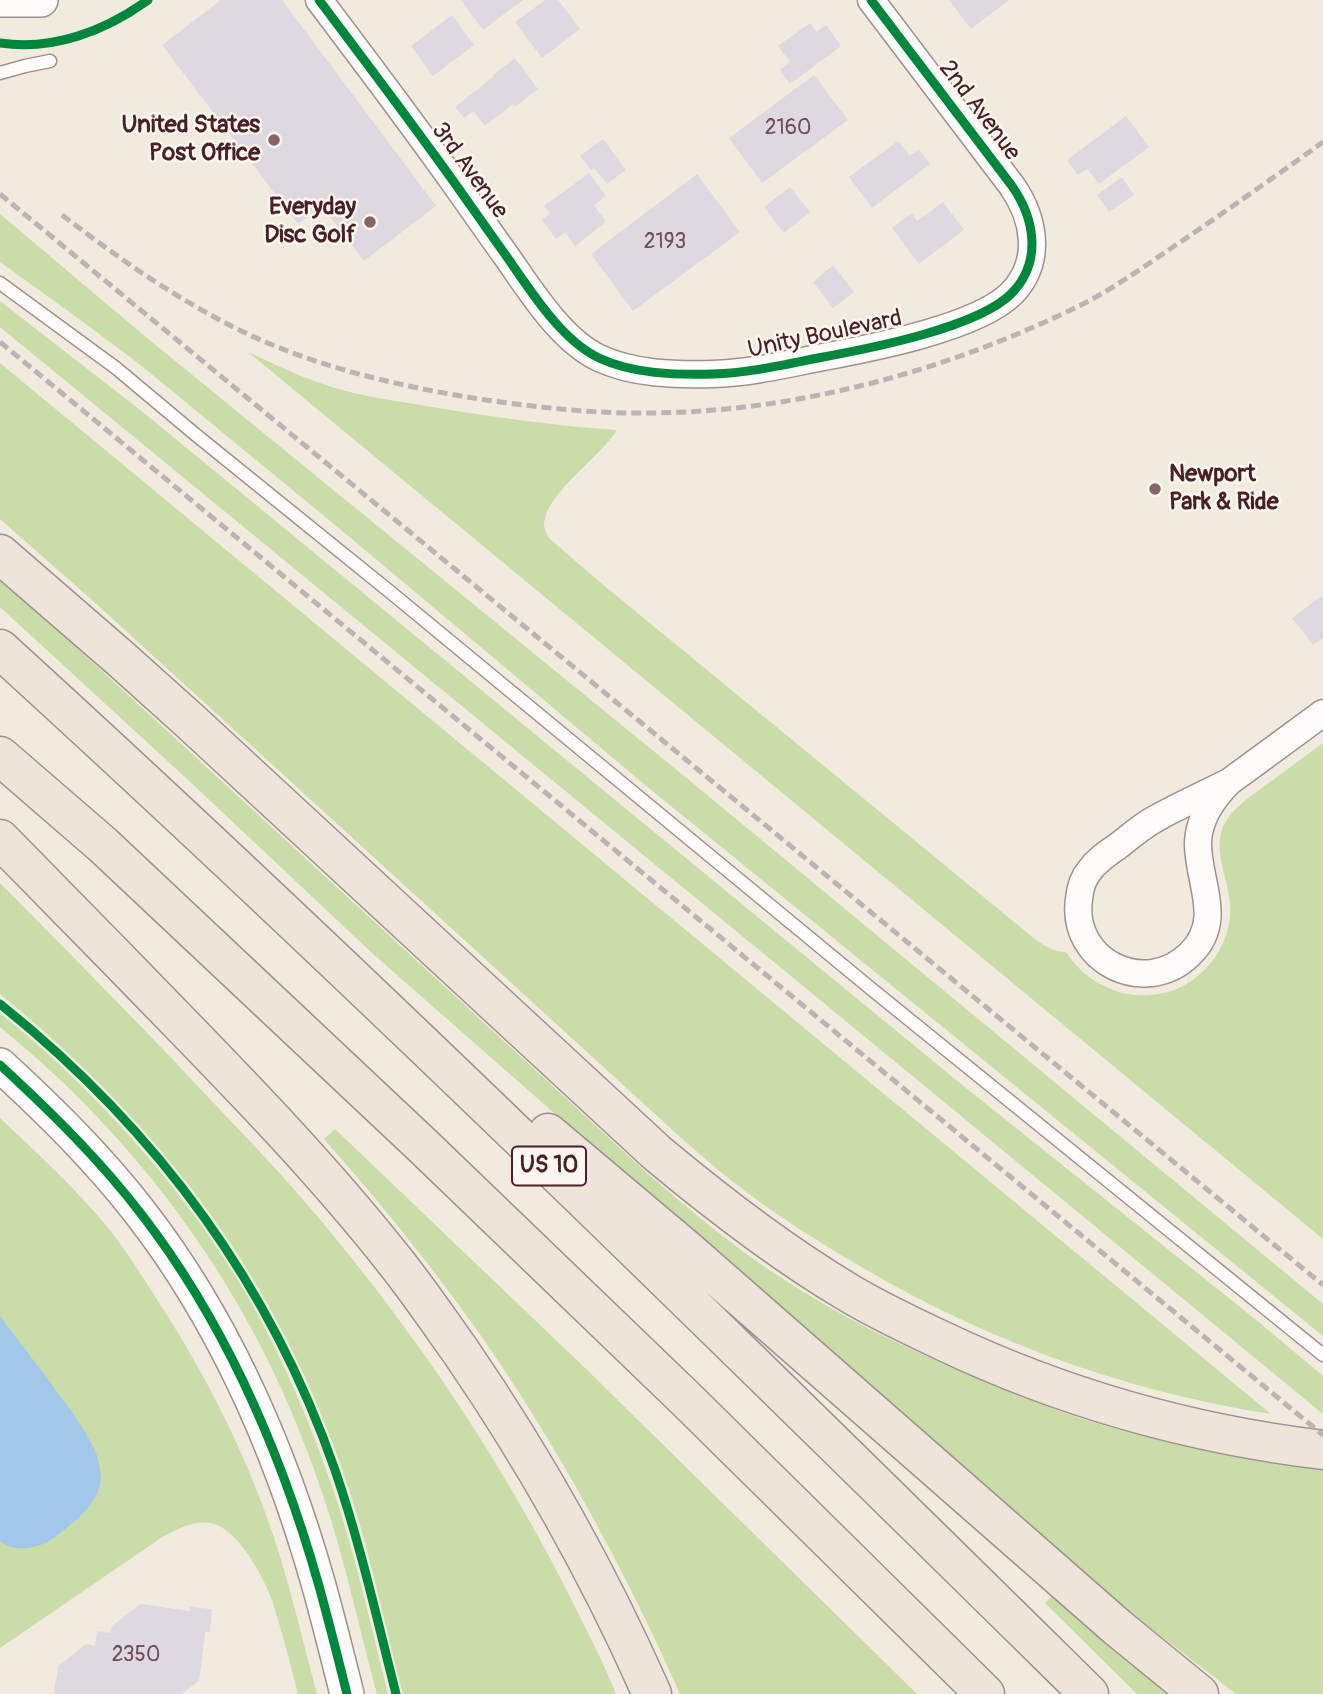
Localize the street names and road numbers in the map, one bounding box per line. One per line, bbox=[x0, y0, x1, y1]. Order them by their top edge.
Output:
street label: 2nd Avenue bbox=[932, 55, 1026, 167]
street label: 3rd Avenue bbox=[424, 117, 514, 225]
street label: Unity Boulevard bbox=[745, 305, 905, 365]
road number: US 10 bbox=[512, 1147, 586, 1186]

